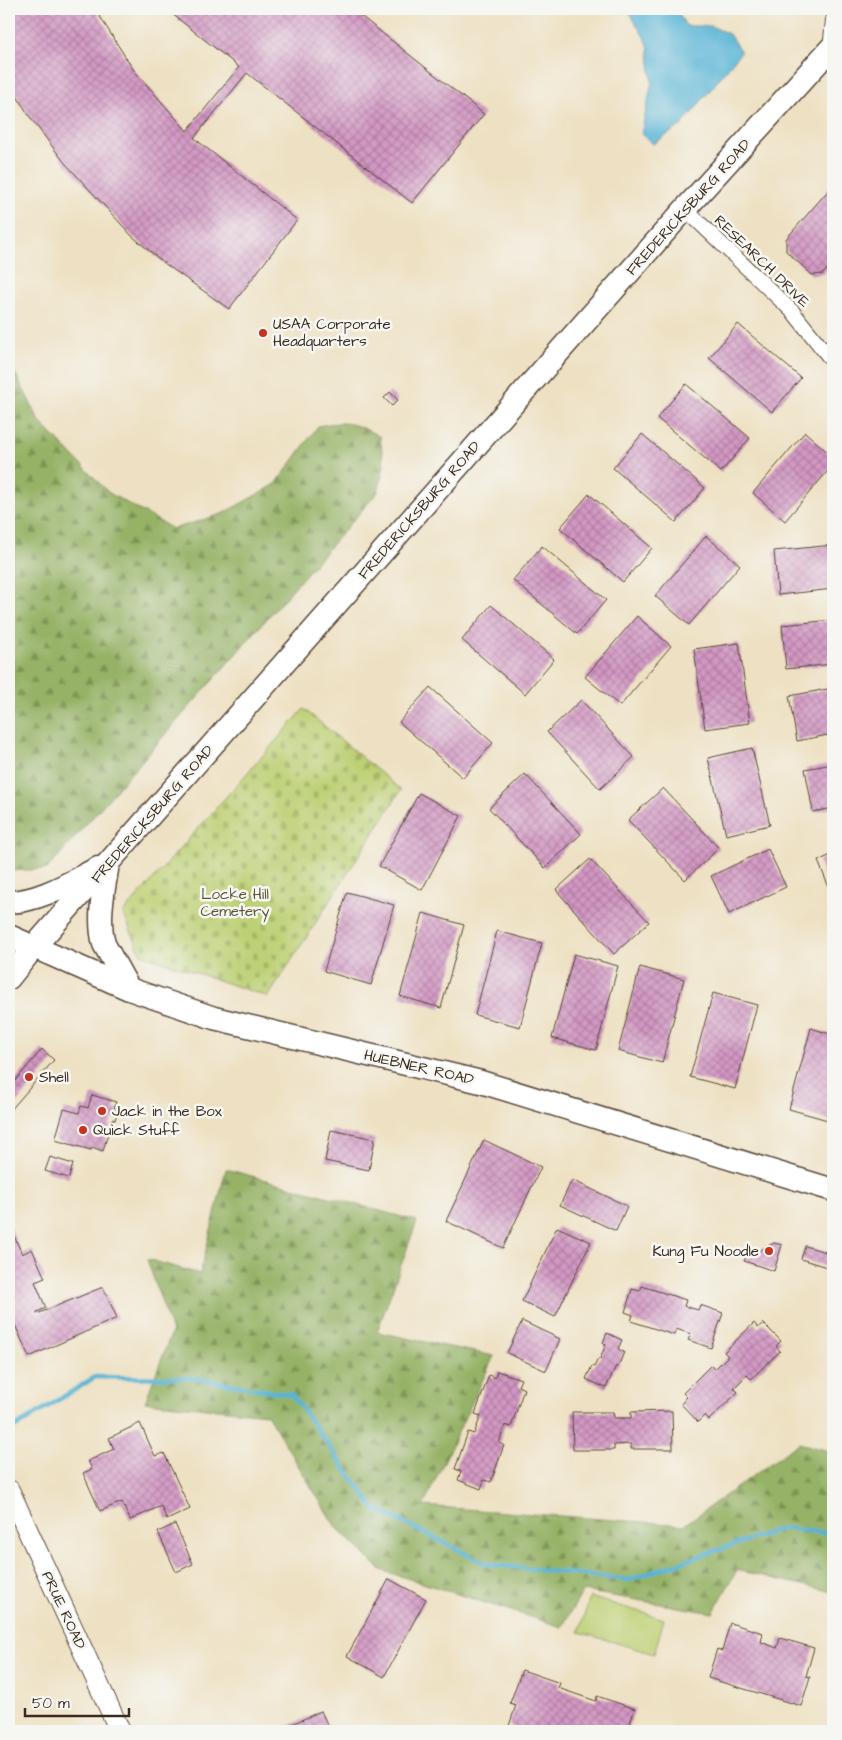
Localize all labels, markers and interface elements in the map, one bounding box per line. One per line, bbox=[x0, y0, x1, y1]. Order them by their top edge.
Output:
street label: FREDERICKSBURG ROAD bbox=[621, 134, 756, 280]
street label: RESEARCH DRIVE bbox=[709, 210, 814, 312]
place label: USAA Corporate Headquarters bbox=[273, 314, 391, 352]
marker: USAA Corporate Headquarters bbox=[257, 327, 269, 339]
street label: FREDERICKSBURG ROAD bbox=[353, 436, 486, 584]
street label: FREDERICKSBURG ROAD bbox=[86, 740, 219, 888]
park label: Locke Hill Cemetery bbox=[200, 884, 270, 923]
street label: HUEBNER ROAD bbox=[362, 1045, 476, 1090]
place label: Shell bbox=[39, 1067, 69, 1088]
marker: Shell bbox=[23, 1071, 35, 1083]
place label: Jack in the Box bbox=[112, 1101, 223, 1122]
marker: Jack in the Box bbox=[96, 1105, 108, 1117]
place label: Quick Stuff bbox=[93, 1120, 180, 1141]
marker: Quick Stuff bbox=[77, 1124, 89, 1136]
place label: Kung Fu Noodle bbox=[653, 1241, 759, 1263]
marker: Kung Fu Noodle bbox=[763, 1245, 775, 1257]
street label: PRUE ROAD bbox=[36, 1568, 91, 1653]
scale bar bbox=[25, 1685, 129, 1717]
text: 50 m bbox=[32, 1693, 70, 1714]

